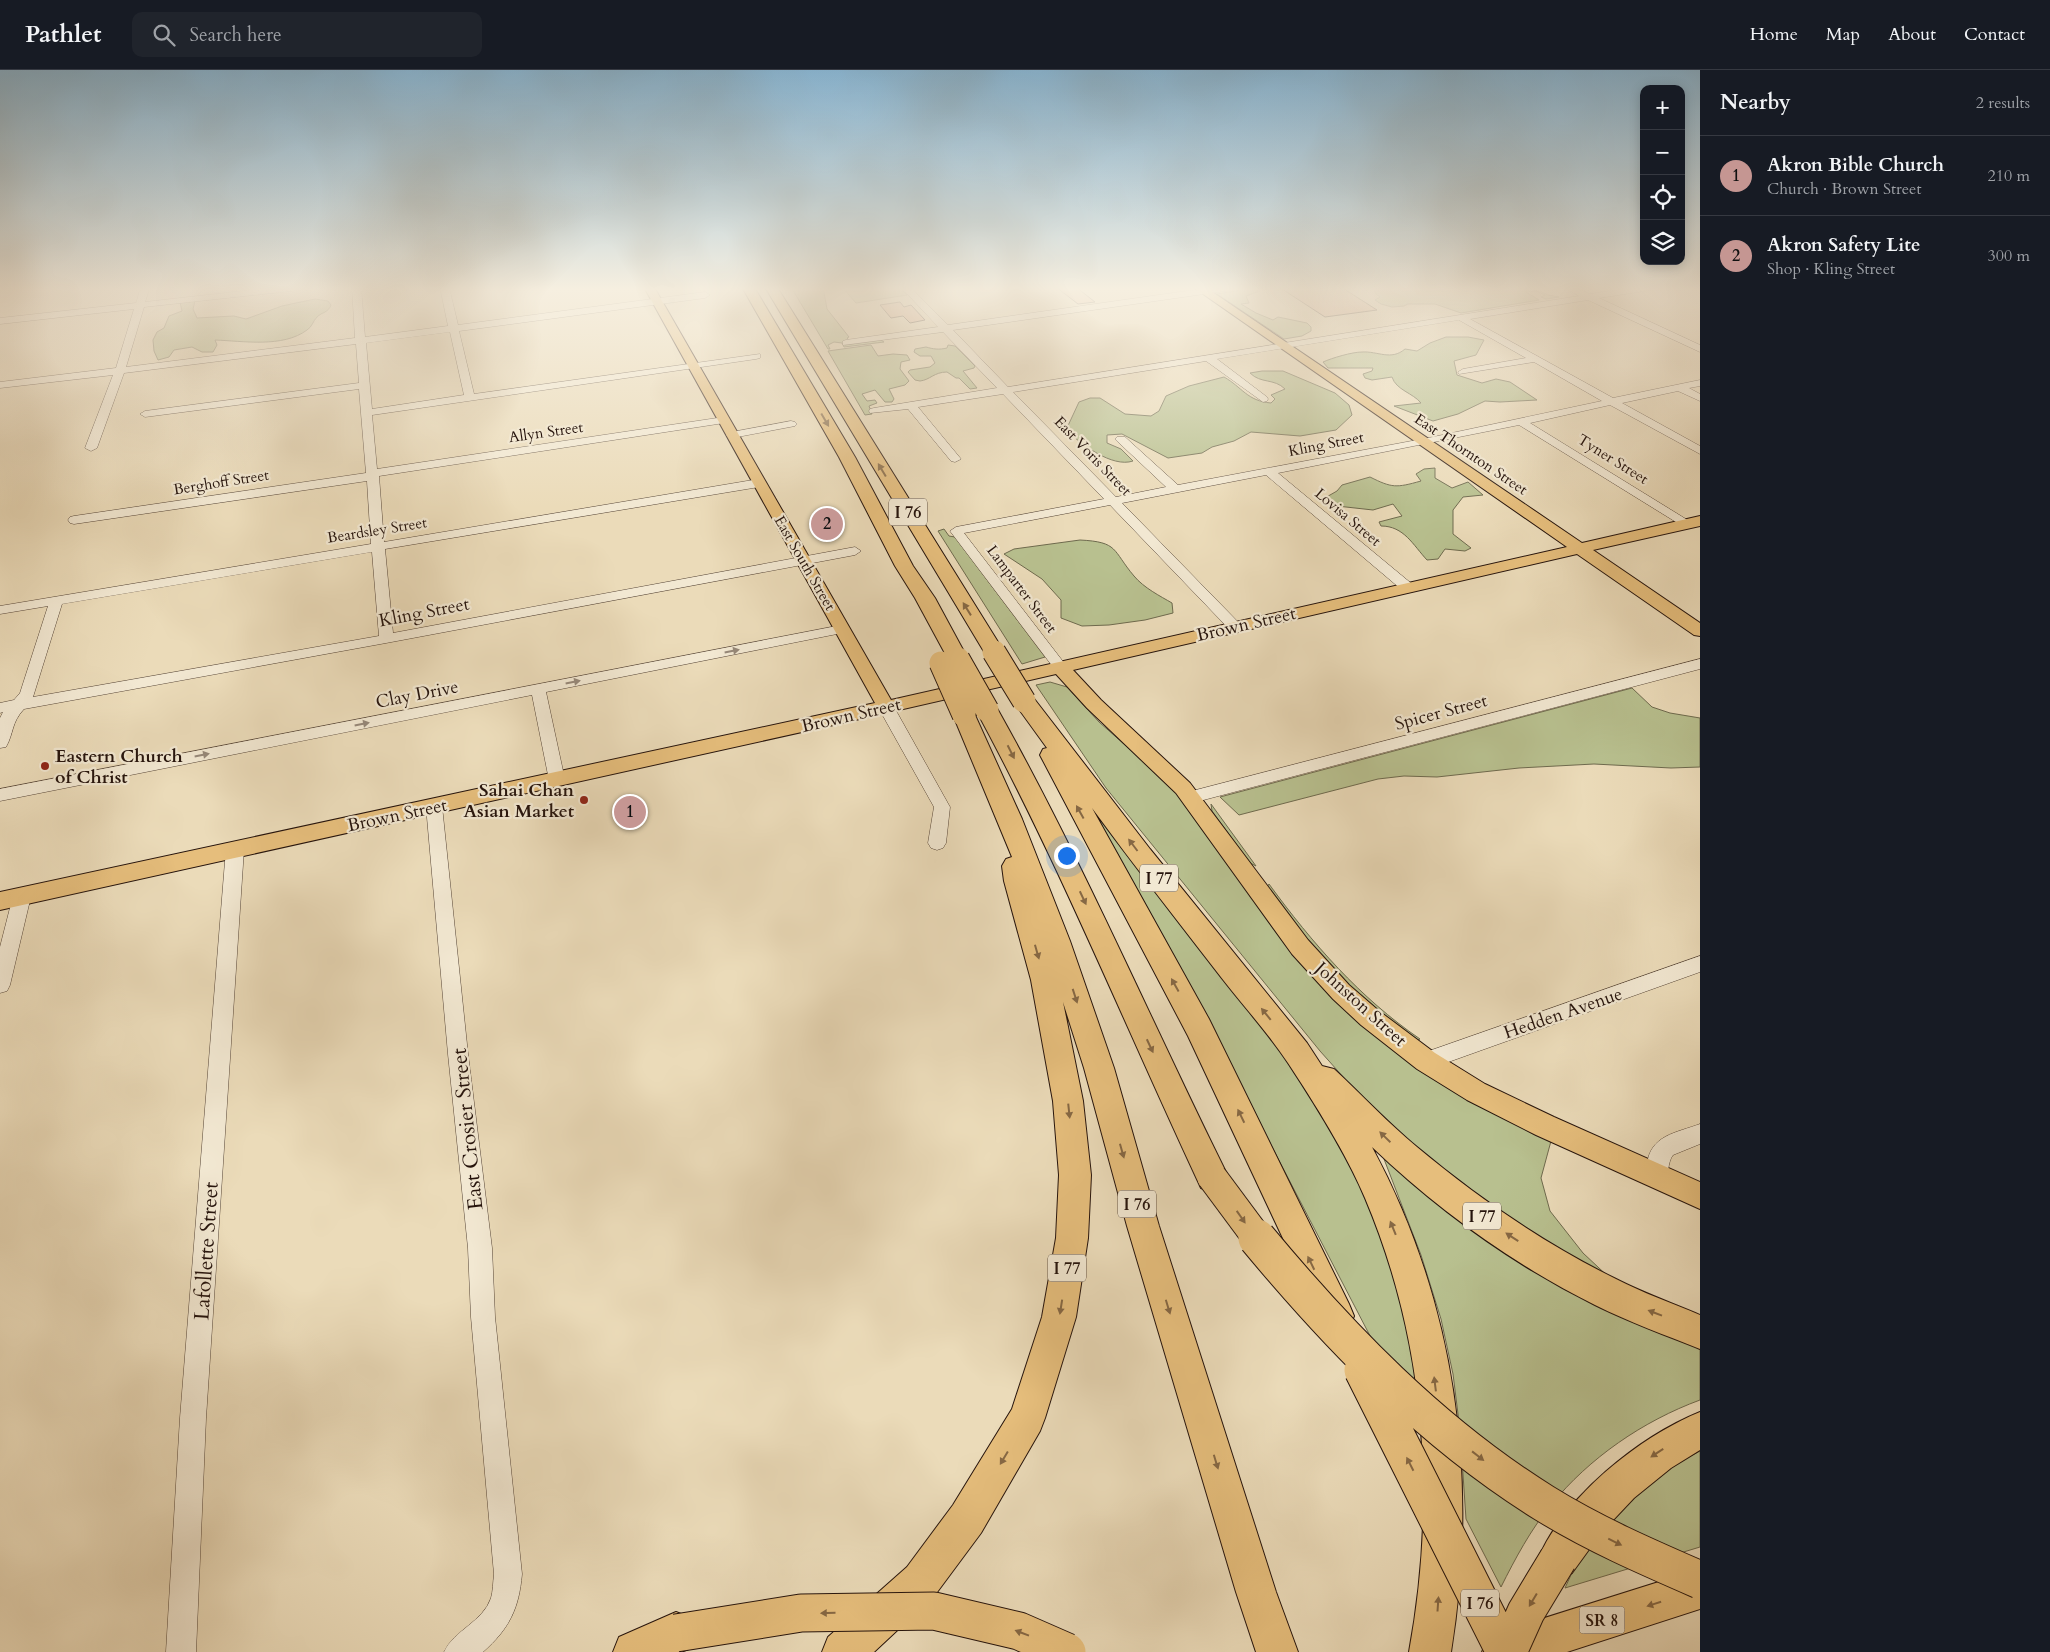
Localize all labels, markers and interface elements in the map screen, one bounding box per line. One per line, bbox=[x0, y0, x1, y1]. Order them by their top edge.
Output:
search box bbox=[132, 12, 482, 57]
text: Pathlet bbox=[25, 18, 102, 51]
icon: search bbox=[150, 21, 178, 49]
text: Search here bbox=[190, 22, 282, 48]
text: Home bbox=[1750, 22, 1798, 47]
text: Map bbox=[1826, 22, 1860, 47]
text: About bbox=[1888, 22, 1936, 47]
text: Contact bbox=[1964, 22, 2025, 47]
map controls bbox=[1640, 85, 1685, 265]
button: + bbox=[1640, 85, 1685, 130]
text: Nearby bbox=[1720, 88, 1791, 117]
text: 2 results bbox=[1976, 92, 2030, 114]
button: − bbox=[1640, 130, 1685, 175]
text: Akron Bible Church bbox=[1767, 152, 1944, 178]
text: 1 bbox=[1732, 165, 1740, 187]
text: 210 m bbox=[1988, 165, 2030, 187]
button: locate bbox=[1640, 175, 1685, 220]
text: Church · Brown Street bbox=[1767, 178, 1921, 200]
button: layers bbox=[1640, 220, 1685, 265]
text: Akron Safety Lite bbox=[1767, 232, 1920, 258]
text: 2 bbox=[1732, 245, 1740, 267]
text: 300 m bbox=[1988, 245, 2030, 267]
text: Shop · Kling Street bbox=[1767, 258, 1895, 280]
street label: East Thornton Street bbox=[1411, 409, 1532, 499]
street label: East Voris Street bbox=[1050, 412, 1136, 500]
one-way arrow bbox=[821, 413, 830, 426]
street label: Allyn Street bbox=[508, 417, 585, 447]
street label: Kling Street bbox=[1287, 427, 1366, 461]
street label: Tyner Street bbox=[1574, 429, 1652, 489]
one-way arrow bbox=[878, 464, 887, 477]
street label: Berghoff Street bbox=[172, 465, 270, 499]
street label: Lovisa Street bbox=[1311, 483, 1385, 551]
road number: I 76 bbox=[889, 498, 927, 526]
pin: 2 bbox=[811, 505, 843, 543]
street label: Beardsley Street bbox=[326, 512, 429, 548]
street label: East South Street bbox=[770, 512, 840, 614]
street label: Lamparter Street bbox=[982, 541, 1062, 637]
street label: Kling Street bbox=[377, 591, 472, 633]
street label: Brown Street bbox=[1194, 601, 1299, 648]
one-way arrow bbox=[962, 602, 971, 616]
one-way arrow bbox=[724, 646, 740, 654]
street label: Clay Drive bbox=[373, 674, 461, 715]
one-way arrow bbox=[565, 678, 581, 686]
street label: Spicer Street bbox=[1392, 688, 1490, 737]
street label: Brown Street bbox=[799, 692, 904, 739]
one-way arrow bbox=[354, 720, 369, 728]
place label: Eastern Church of Christ bbox=[55, 744, 183, 790]
one-way arrow bbox=[1007, 745, 1015, 760]
one-way arrow bbox=[195, 751, 211, 759]
marker: Eastern Church of Christ bbox=[39, 760, 51, 772]
place label: Sahai Chan Asian Market bbox=[463, 778, 575, 824]
street label: Brown Street bbox=[345, 793, 450, 838]
pin: 1 bbox=[614, 793, 646, 831]
marker: Sahai Chan Asian Market bbox=[578, 794, 590, 806]
one-way arrow bbox=[1076, 805, 1085, 818]
one-way arrow bbox=[1128, 838, 1138, 852]
your location bbox=[1054, 843, 1080, 869]
road number: I 77 bbox=[1140, 864, 1178, 891]
one-way arrow bbox=[1079, 891, 1087, 905]
one-way arrow bbox=[1033, 944, 1041, 959]
street label: Johnston Street bbox=[1307, 954, 1412, 1053]
one-way arrow bbox=[1171, 978, 1180, 992]
street label: Hedden Avenue bbox=[1500, 981, 1626, 1045]
one-way arrow bbox=[1072, 988, 1079, 1003]
one-way arrow bbox=[1261, 1008, 1272, 1021]
one-way arrow bbox=[1146, 1039, 1154, 1053]
street label: East Crosier Street bbox=[445, 1046, 490, 1211]
one-way arrow bbox=[1065, 1103, 1073, 1119]
one-way arrow bbox=[1237, 1109, 1245, 1123]
one-way arrow bbox=[1379, 1131, 1391, 1143]
one-way arrow bbox=[1118, 1144, 1126, 1159]
street label: Lafollette Street bbox=[187, 1180, 226, 1321]
road number: I 76 bbox=[1118, 1190, 1156, 1218]
road number: I 77 bbox=[1463, 1202, 1501, 1230]
one-way arrow bbox=[1235, 1210, 1246, 1223]
one-way arrow bbox=[1389, 1221, 1397, 1235]
one-way arrow bbox=[1505, 1233, 1518, 1242]
road number: I 77 bbox=[1048, 1254, 1086, 1282]
one-way arrow bbox=[1307, 1255, 1316, 1270]
one-way arrow bbox=[1056, 1299, 1064, 1315]
one-way arrow bbox=[1165, 1300, 1173, 1315]
one-way arrow bbox=[1648, 1309, 1662, 1317]
one-way arrow bbox=[1431, 1376, 1439, 1392]
one-way arrow bbox=[1651, 1449, 1664, 1458]
one-way arrow bbox=[1471, 1450, 1484, 1461]
one-way arrow bbox=[999, 1452, 1008, 1465]
one-way arrow bbox=[1213, 1455, 1221, 1470]
one-way arrow bbox=[1406, 1456, 1414, 1471]
one-way arrow bbox=[1608, 1538, 1622, 1546]
road number: I 76 bbox=[1461, 1590, 1499, 1616]
one-way arrow bbox=[1528, 1594, 1537, 1607]
one-way arrow bbox=[1434, 1596, 1442, 1612]
one-way arrow bbox=[1646, 1600, 1661, 1608]
road number: SR 8 bbox=[1580, 1606, 1624, 1634]
one-way arrow bbox=[819, 1609, 835, 1617]
one-way arrow bbox=[1014, 1629, 1029, 1637]

